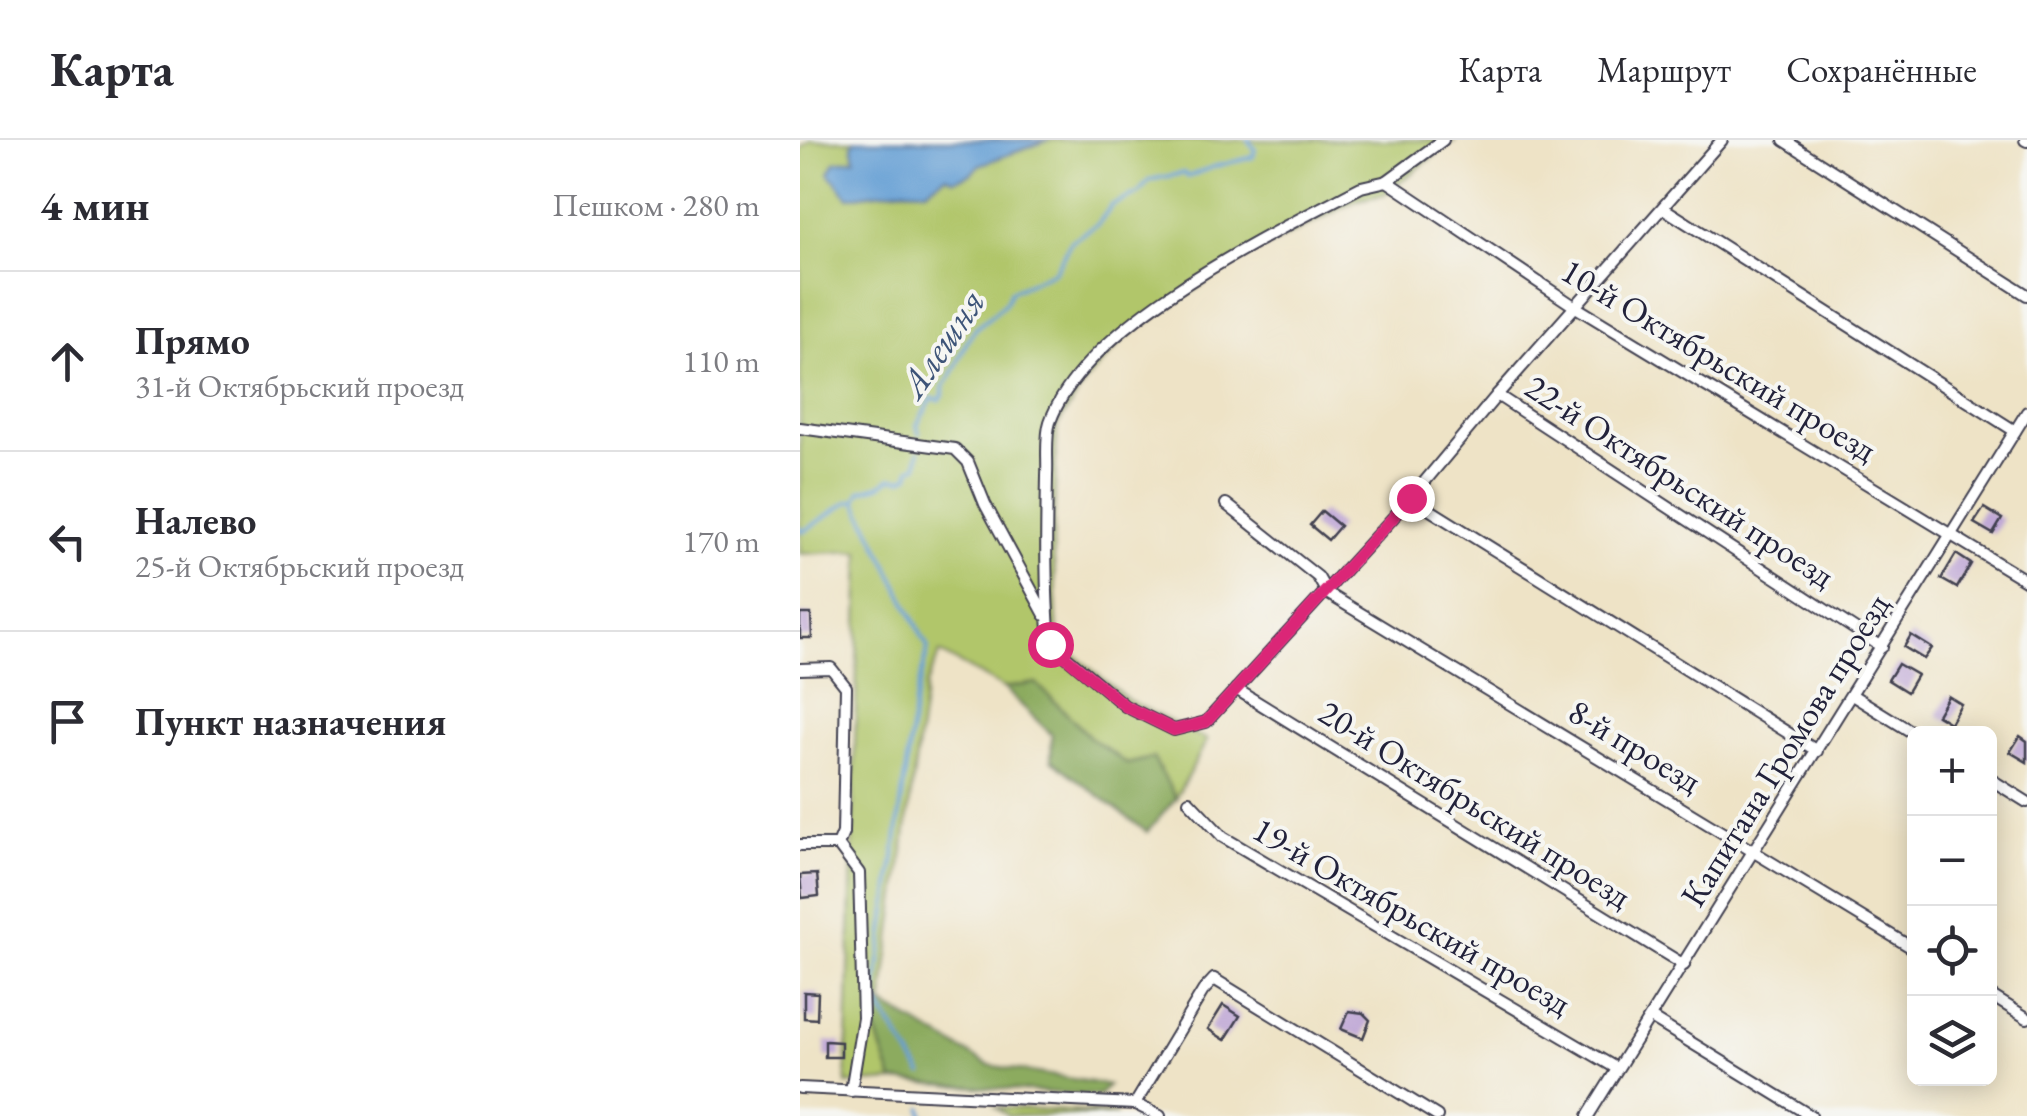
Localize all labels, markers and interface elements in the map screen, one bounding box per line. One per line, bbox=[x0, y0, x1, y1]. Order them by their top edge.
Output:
text: Карта bbox=[50, 38, 174, 100]
text: Карта bbox=[1458, 47, 1542, 92]
text: Маршрут bbox=[1597, 47, 1731, 92]
text: Сохранённые bbox=[1786, 47, 1977, 92]
text: 4 мин bbox=[40, 178, 149, 233]
text: Пешком · 280 m bbox=[552, 184, 760, 226]
street label: 10-й Октябрьский проезд bbox=[1553, 248, 1885, 472]
water label: Алешня bbox=[886, 279, 996, 409]
text: Прямо bbox=[135, 316, 250, 365]
icon: ahead bbox=[40, 334, 95, 389]
text: 110 m bbox=[683, 340, 760, 382]
street label: 22-й Октябрьский проезд bbox=[1517, 364, 1844, 598]
text: 31-й Октябрьский проезд bbox=[135, 365, 464, 407]
route end bbox=[1389, 476, 1435, 522]
text: Налево bbox=[135, 496, 256, 545]
icon: left bbox=[40, 514, 95, 569]
text: 170 m bbox=[683, 520, 760, 562]
text: 25-й Октябрьский проезд bbox=[135, 545, 464, 587]
street label: Капитана Громова проезд bbox=[1670, 585, 1900, 915]
route start bbox=[1028, 622, 1074, 668]
street label: 8-й проезд bbox=[1560, 688, 1710, 804]
street label: 20-й Октябрьский проезд bbox=[1310, 689, 1640, 919]
icon: arrive bbox=[40, 694, 95, 749]
text: Пункт назначения bbox=[135, 697, 446, 746]
map controls bbox=[1907, 726, 1997, 1086]
button: + bbox=[1907, 726, 1997, 816]
street label: 19-й Октябрьский проезд bbox=[1245, 806, 1579, 1026]
button: − bbox=[1907, 816, 1997, 906]
button: locate bbox=[1907, 906, 1997, 996]
button: layers bbox=[1907, 996, 1997, 1086]

